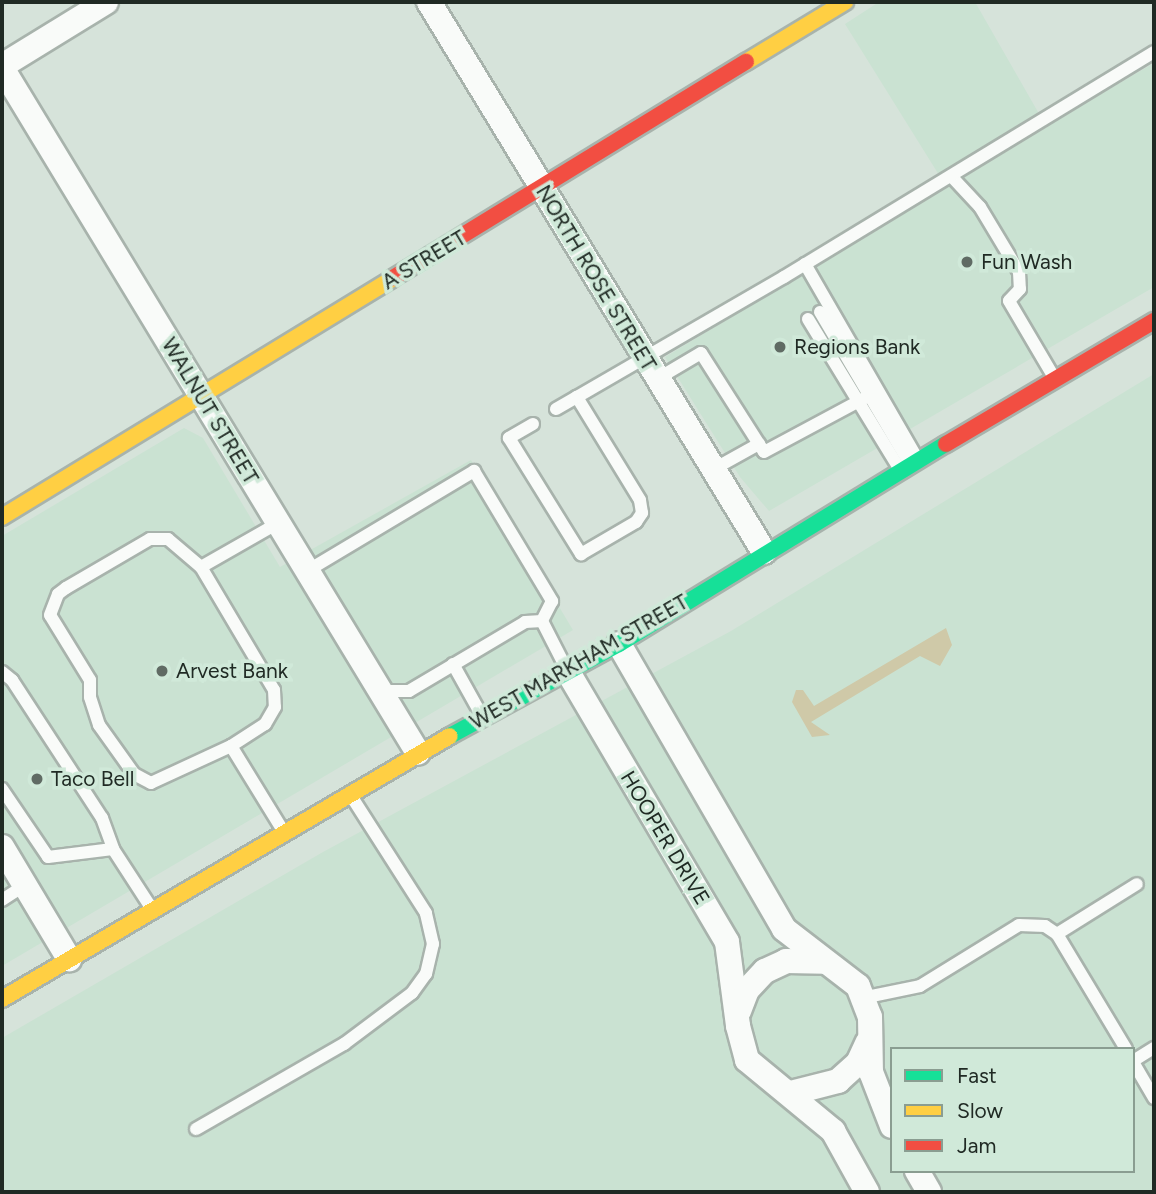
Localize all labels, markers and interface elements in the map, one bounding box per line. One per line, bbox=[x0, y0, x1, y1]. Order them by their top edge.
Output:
street label: NORTH ROSE STREET bbox=[531, 181, 661, 375]
street label: A STREET bbox=[377, 225, 471, 295]
place label: Fun Wash bbox=[981, 249, 1072, 275]
marker: Fun Wash bbox=[959, 254, 975, 270]
street label: WALNUT STREET bbox=[156, 333, 264, 489]
place label: Regions Bank bbox=[794, 334, 920, 360]
marker: Regions Bank bbox=[772, 339, 788, 355]
street label: WEST MARKHAM STREET bbox=[466, 589, 692, 735]
place label: Arvest Bank bbox=[176, 658, 288, 684]
marker: Arvest Bank bbox=[154, 663, 170, 679]
place label: Taco Bell bbox=[51, 766, 134, 792]
street label: HOOPER DRIVE bbox=[615, 767, 715, 909]
marker: Taco Bell bbox=[29, 771, 45, 787]
legend bbox=[890, 1047, 1135, 1173]
text: Fast bbox=[957, 1063, 997, 1088]
text: Slow bbox=[957, 1098, 1003, 1123]
text: Jam bbox=[957, 1133, 996, 1158]

